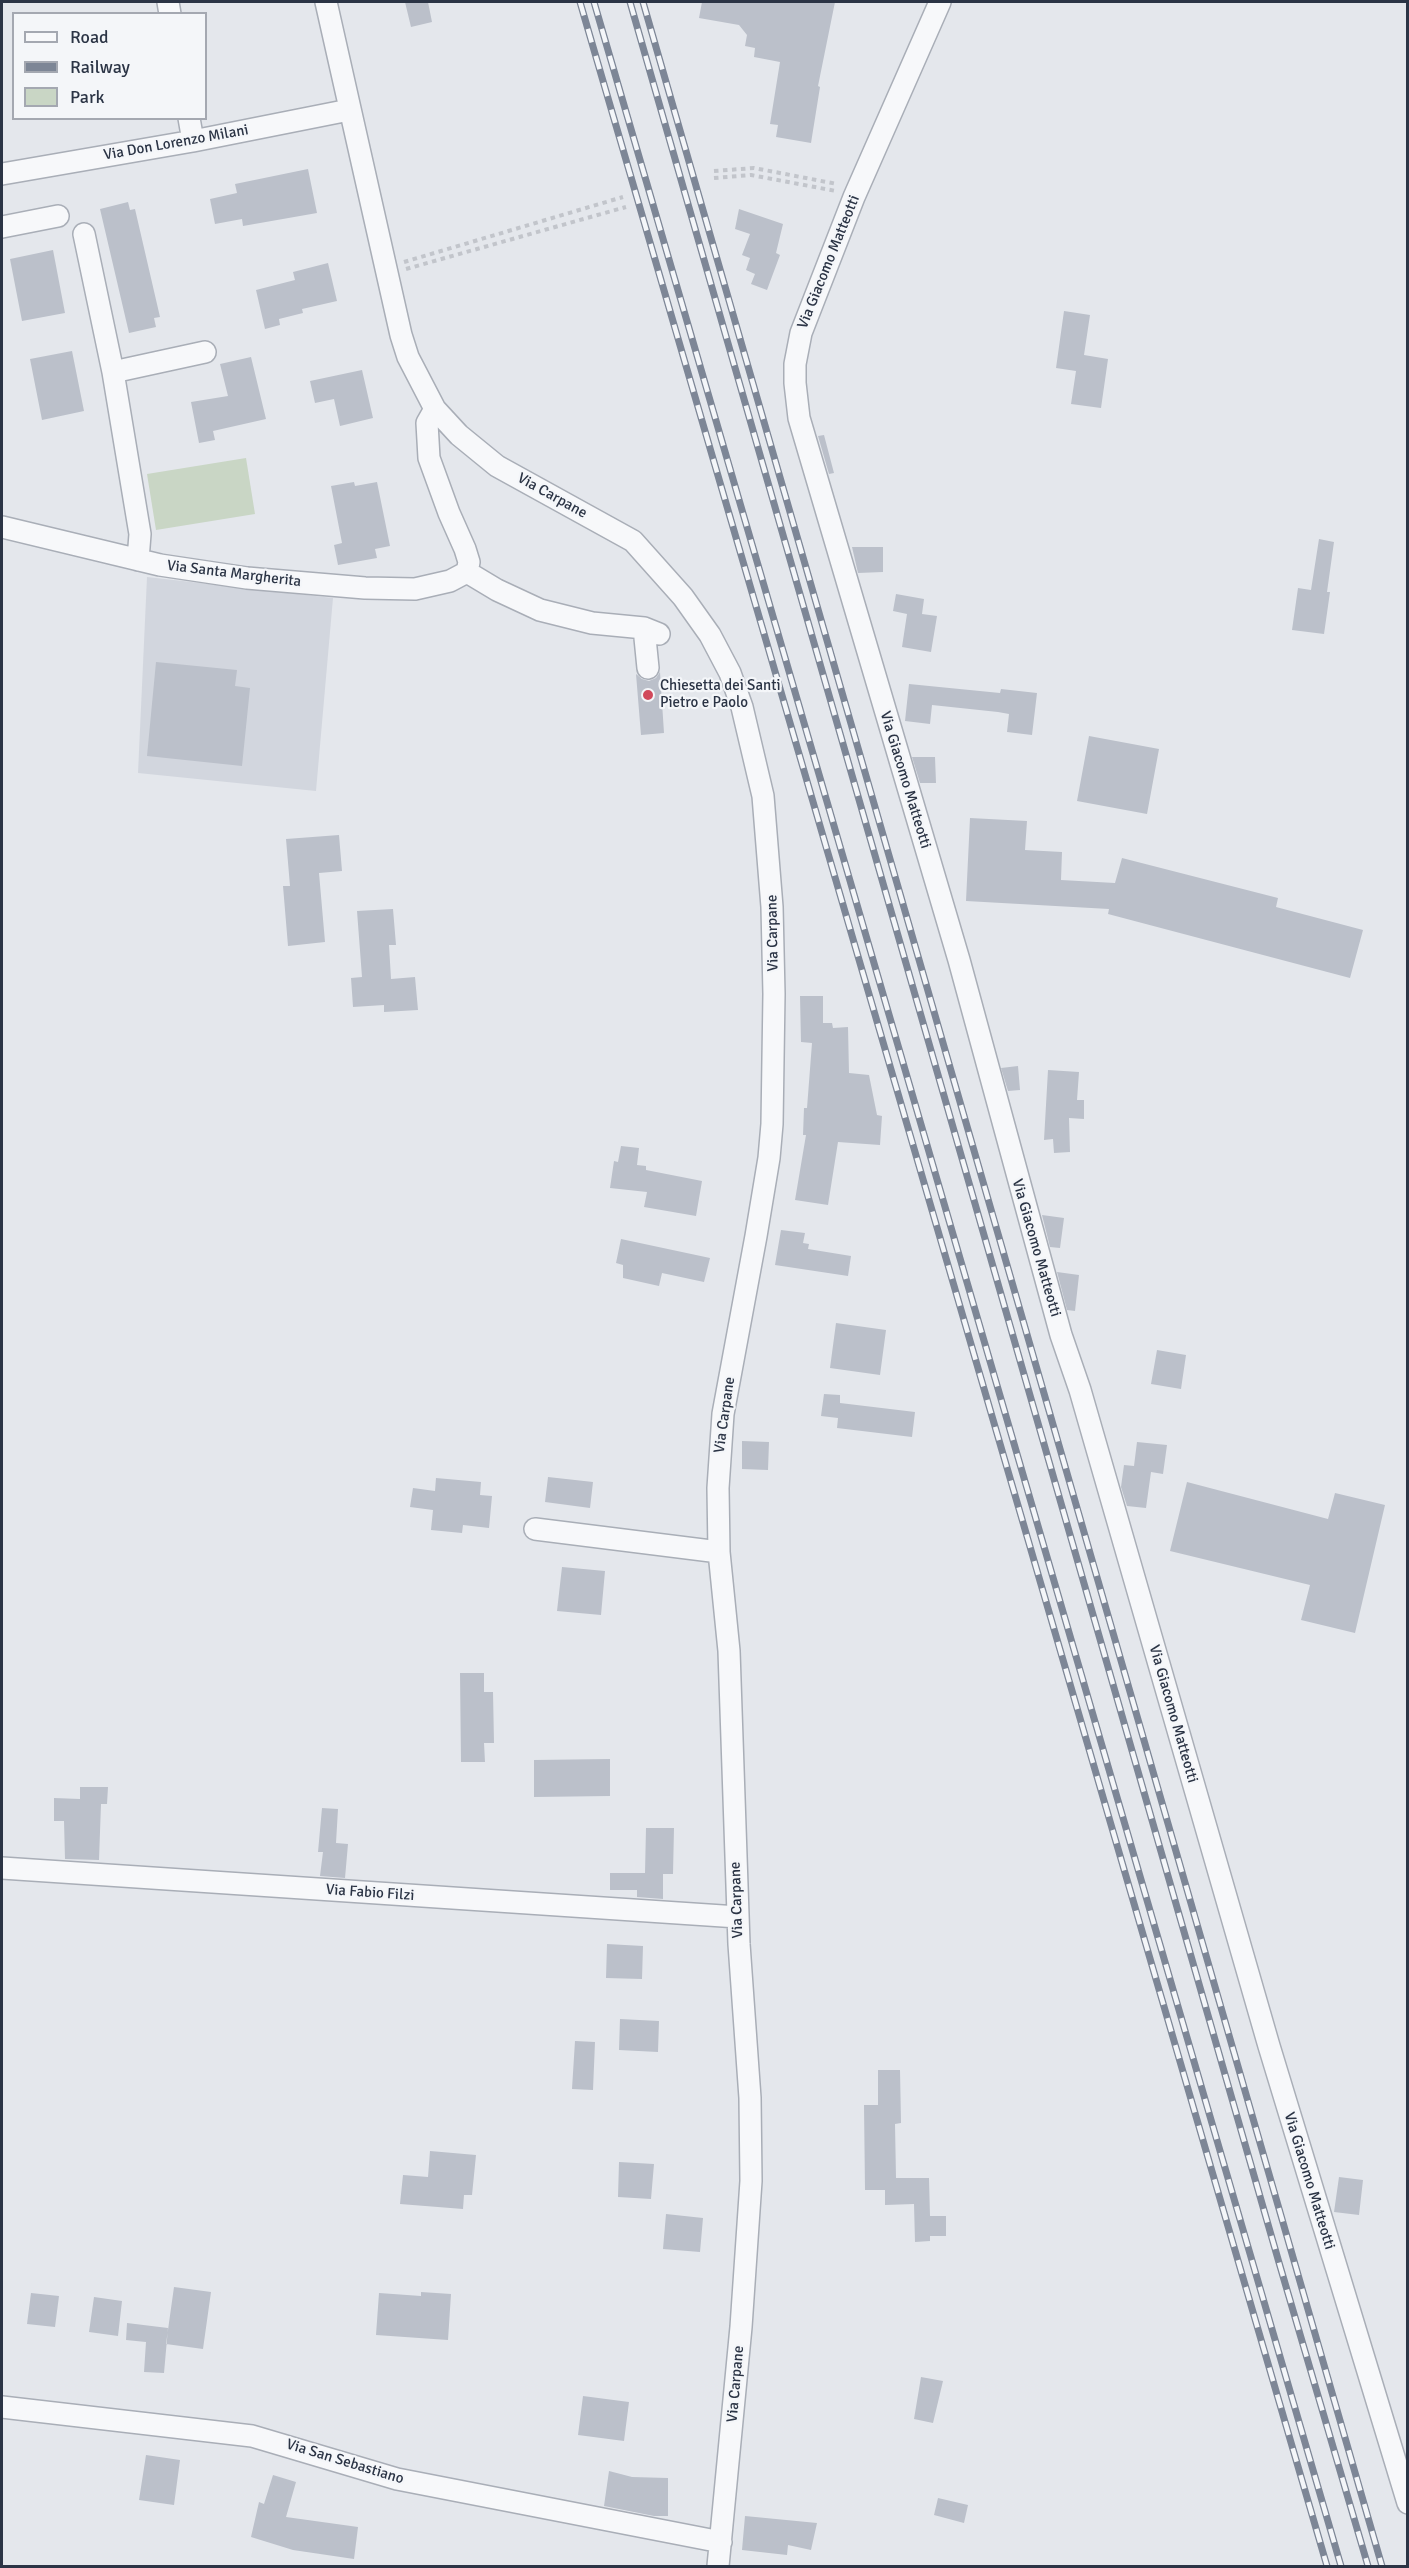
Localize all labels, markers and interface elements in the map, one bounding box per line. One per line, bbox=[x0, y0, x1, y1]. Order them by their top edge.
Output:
legend bbox=[12, 12, 207, 120]
text: Road bbox=[70, 26, 109, 48]
text: Railway bbox=[70, 56, 130, 78]
text: Park bbox=[70, 86, 105, 108]
street label: Via Don Lorenzo Milani bbox=[102, 121, 250, 165]
street label: Via Giacomo Matteotti bbox=[794, 193, 864, 331]
street label: Via Carpane bbox=[514, 469, 590, 523]
street label: Via Santa Margherita bbox=[166, 557, 302, 591]
place label: Chiesetta dei Santi Pietro e Paolo bbox=[660, 677, 781, 712]
marker: Chiesetta dei Santi Pietro e Paolo bbox=[641, 688, 655, 702]
street label: Via Giacomo Matteotti bbox=[876, 709, 934, 851]
street label: Via Carpane bbox=[763, 894, 783, 972]
street label: Via Giacomo Matteotti bbox=[1008, 1177, 1064, 1319]
street label: Via Carpane bbox=[711, 1376, 739, 1454]
street label: Via Giacomo Matteotti bbox=[1145, 1643, 1201, 1785]
street label: Via Carpane bbox=[727, 1861, 747, 1939]
street label: Via Fabio Filzi bbox=[325, 1881, 415, 1905]
street label: Via Giacomo Matteotti bbox=[1280, 2110, 1338, 2252]
street label: Via Carpane bbox=[724, 2345, 748, 2423]
street label: Via San Sebastiano bbox=[284, 2436, 406, 2488]

